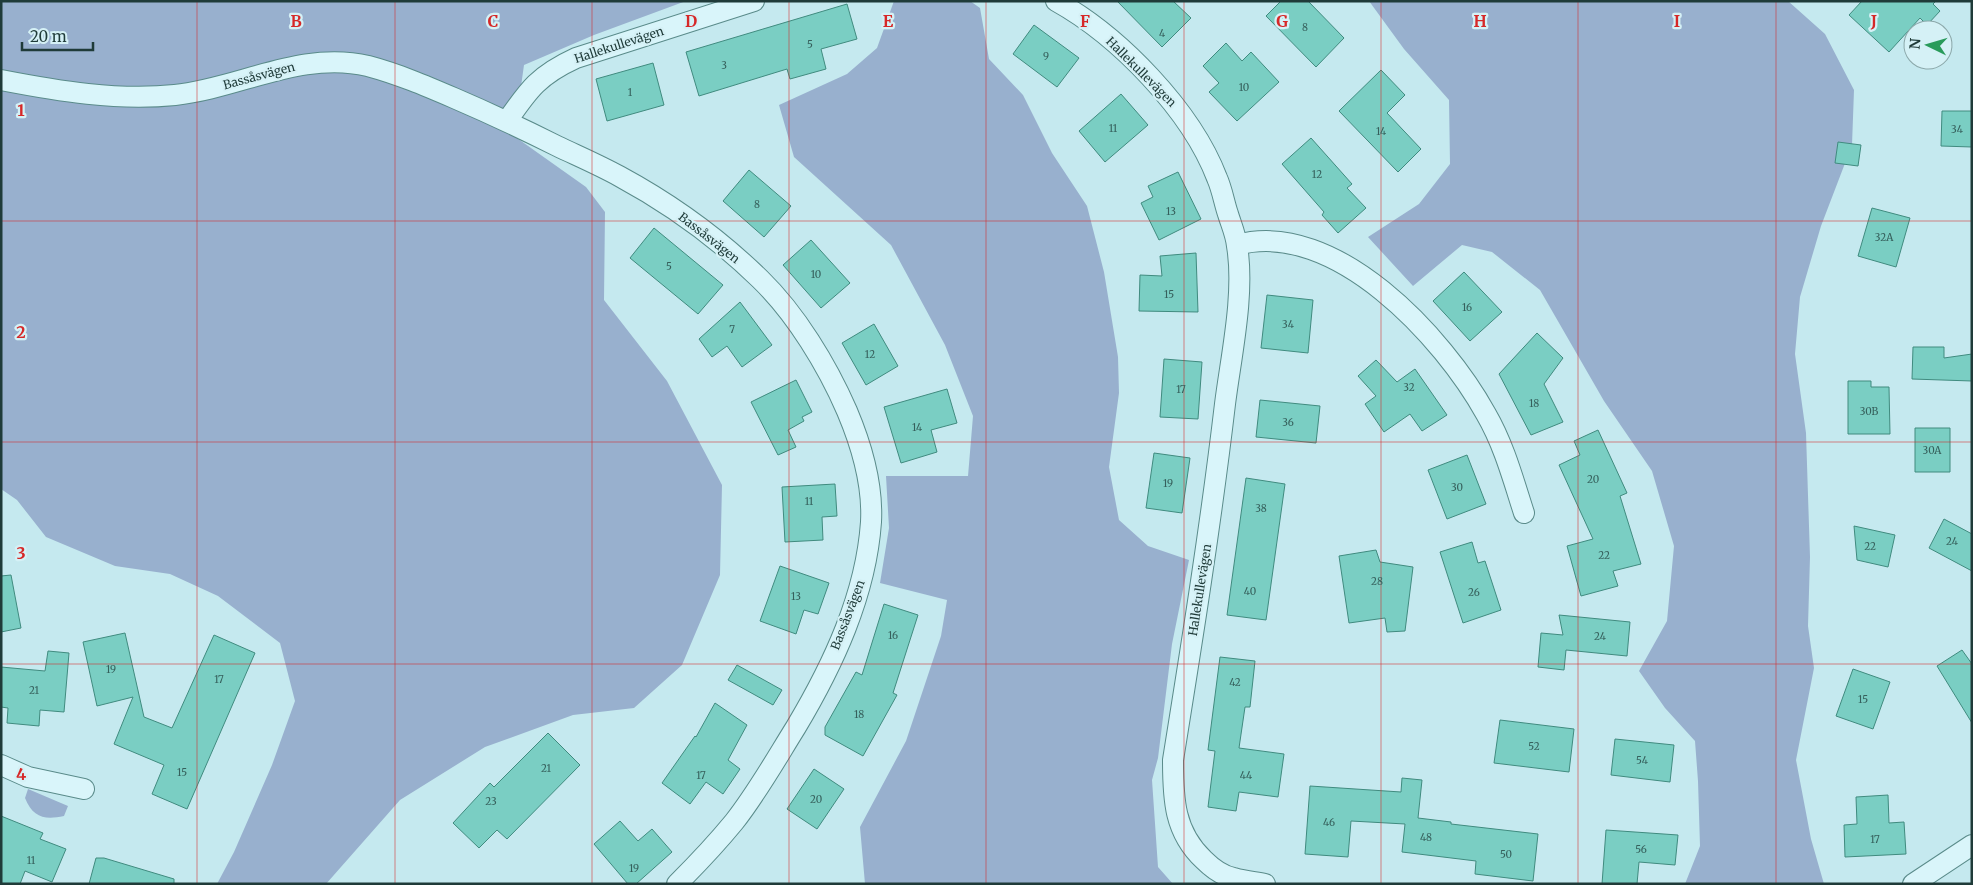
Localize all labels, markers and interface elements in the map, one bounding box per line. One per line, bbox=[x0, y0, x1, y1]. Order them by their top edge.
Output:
text: B bbox=[290, 11, 302, 31]
text: C bbox=[488, 11, 498, 31]
text: D bbox=[685, 11, 697, 31]
text: E bbox=[883, 11, 894, 31]
text: F bbox=[1080, 11, 1090, 31]
text: G bbox=[1276, 11, 1288, 31]
text: H bbox=[1473, 11, 1487, 31]
text: I bbox=[1674, 11, 1680, 31]
text: J bbox=[1870, 11, 1877, 31]
scale bar bbox=[22, 20, 94, 52]
north arrow bbox=[1903, 20, 1953, 70]
house number: 8 bbox=[1302, 21, 1308, 34]
street label: Hallekullevägen bbox=[572, 23, 665, 66]
text: 20 m bbox=[30, 27, 67, 46]
house number: 4 bbox=[1159, 27, 1165, 40]
street label: Hallekullevägen bbox=[1103, 33, 1180, 110]
house number: 5 bbox=[807, 38, 813, 51]
text: N bbox=[1906, 38, 1924, 50]
house number: 9 bbox=[1043, 50, 1049, 63]
street label: Bassåsvägen bbox=[221, 59, 296, 92]
house number: 3 bbox=[721, 59, 727, 72]
house number: 10 bbox=[1239, 81, 1249, 94]
house number: 1 bbox=[628, 86, 633, 99]
text: 1 bbox=[17, 100, 25, 120]
house number: 11 bbox=[1109, 122, 1118, 135]
house number: 34 bbox=[1951, 123, 1963, 136]
house number: 14 bbox=[1376, 125, 1386, 138]
house number: 12 bbox=[1312, 168, 1322, 181]
house number: 8 bbox=[754, 198, 760, 211]
house number: 13 bbox=[1166, 205, 1176, 218]
street label: Bassåsvägen bbox=[676, 209, 743, 266]
house number: 32A bbox=[1875, 231, 1894, 244]
house number: 5 bbox=[666, 260, 672, 273]
house number: 10 bbox=[811, 268, 821, 281]
house number: 15 bbox=[1164, 288, 1174, 301]
house number: 16 bbox=[1462, 301, 1472, 314]
house number: 34 bbox=[1282, 318, 1294, 331]
text: 2 bbox=[16, 322, 26, 342]
house number: 7 bbox=[729, 323, 735, 336]
house number: 12 bbox=[865, 348, 875, 361]
house number: 32 bbox=[1403, 381, 1415, 394]
house number: 17 bbox=[1176, 383, 1186, 396]
house number: 18 bbox=[1529, 397, 1539, 410]
house number: 30B bbox=[1860, 405, 1879, 418]
house number: 36 bbox=[1282, 416, 1294, 429]
house number: 14 bbox=[912, 421, 922, 434]
house number: 30A bbox=[1923, 444, 1942, 457]
house number: 20 bbox=[1587, 473, 1599, 486]
house number: 19 bbox=[1163, 477, 1173, 490]
house number: 30 bbox=[1451, 481, 1463, 494]
house number: 11 bbox=[805, 495, 814, 508]
house number: 38 bbox=[1255, 502, 1267, 515]
house number: 24 bbox=[1946, 535, 1958, 548]
house number: 22 bbox=[1864, 540, 1876, 553]
text: 3 bbox=[16, 543, 26, 563]
street label: Hallekullevägen bbox=[1185, 543, 1214, 637]
house number: 22 bbox=[1598, 549, 1610, 562]
house number: 28 bbox=[1371, 575, 1383, 588]
street label: Bassåsvägen bbox=[827, 578, 868, 652]
house number: 40 bbox=[1244, 585, 1256, 598]
house number: 26 bbox=[1468, 586, 1480, 599]
house number: 13 bbox=[791, 590, 801, 603]
house number: 16 bbox=[888, 629, 898, 642]
house number: 24 bbox=[1594, 630, 1606, 643]
house number: 19 bbox=[106, 663, 116, 676]
house number: 17 bbox=[214, 673, 224, 686]
house number: 42 bbox=[1229, 676, 1241, 689]
house number: 21 bbox=[29, 684, 40, 697]
house number: 15 bbox=[1858, 693, 1868, 706]
house number: 18 bbox=[854, 708, 864, 721]
house number: 52 bbox=[1528, 740, 1540, 753]
house number: 54 bbox=[1636, 754, 1648, 767]
house number: 21 bbox=[541, 762, 552, 775]
text: 4 bbox=[16, 764, 26, 784]
house number: 15 bbox=[177, 766, 187, 779]
house number: 17 bbox=[696, 769, 706, 782]
house number: 44 bbox=[1240, 769, 1252, 782]
house number: 20 bbox=[810, 793, 822, 806]
house number: 23 bbox=[485, 795, 497, 808]
house number: 46 bbox=[1323, 816, 1335, 829]
house number: 48 bbox=[1420, 831, 1432, 844]
house number: 17 bbox=[1870, 833, 1880, 846]
house number: 56 bbox=[1635, 843, 1647, 856]
house number: 50 bbox=[1500, 848, 1512, 861]
house number: 11 bbox=[27, 854, 36, 867]
house number: 19 bbox=[629, 862, 639, 875]

